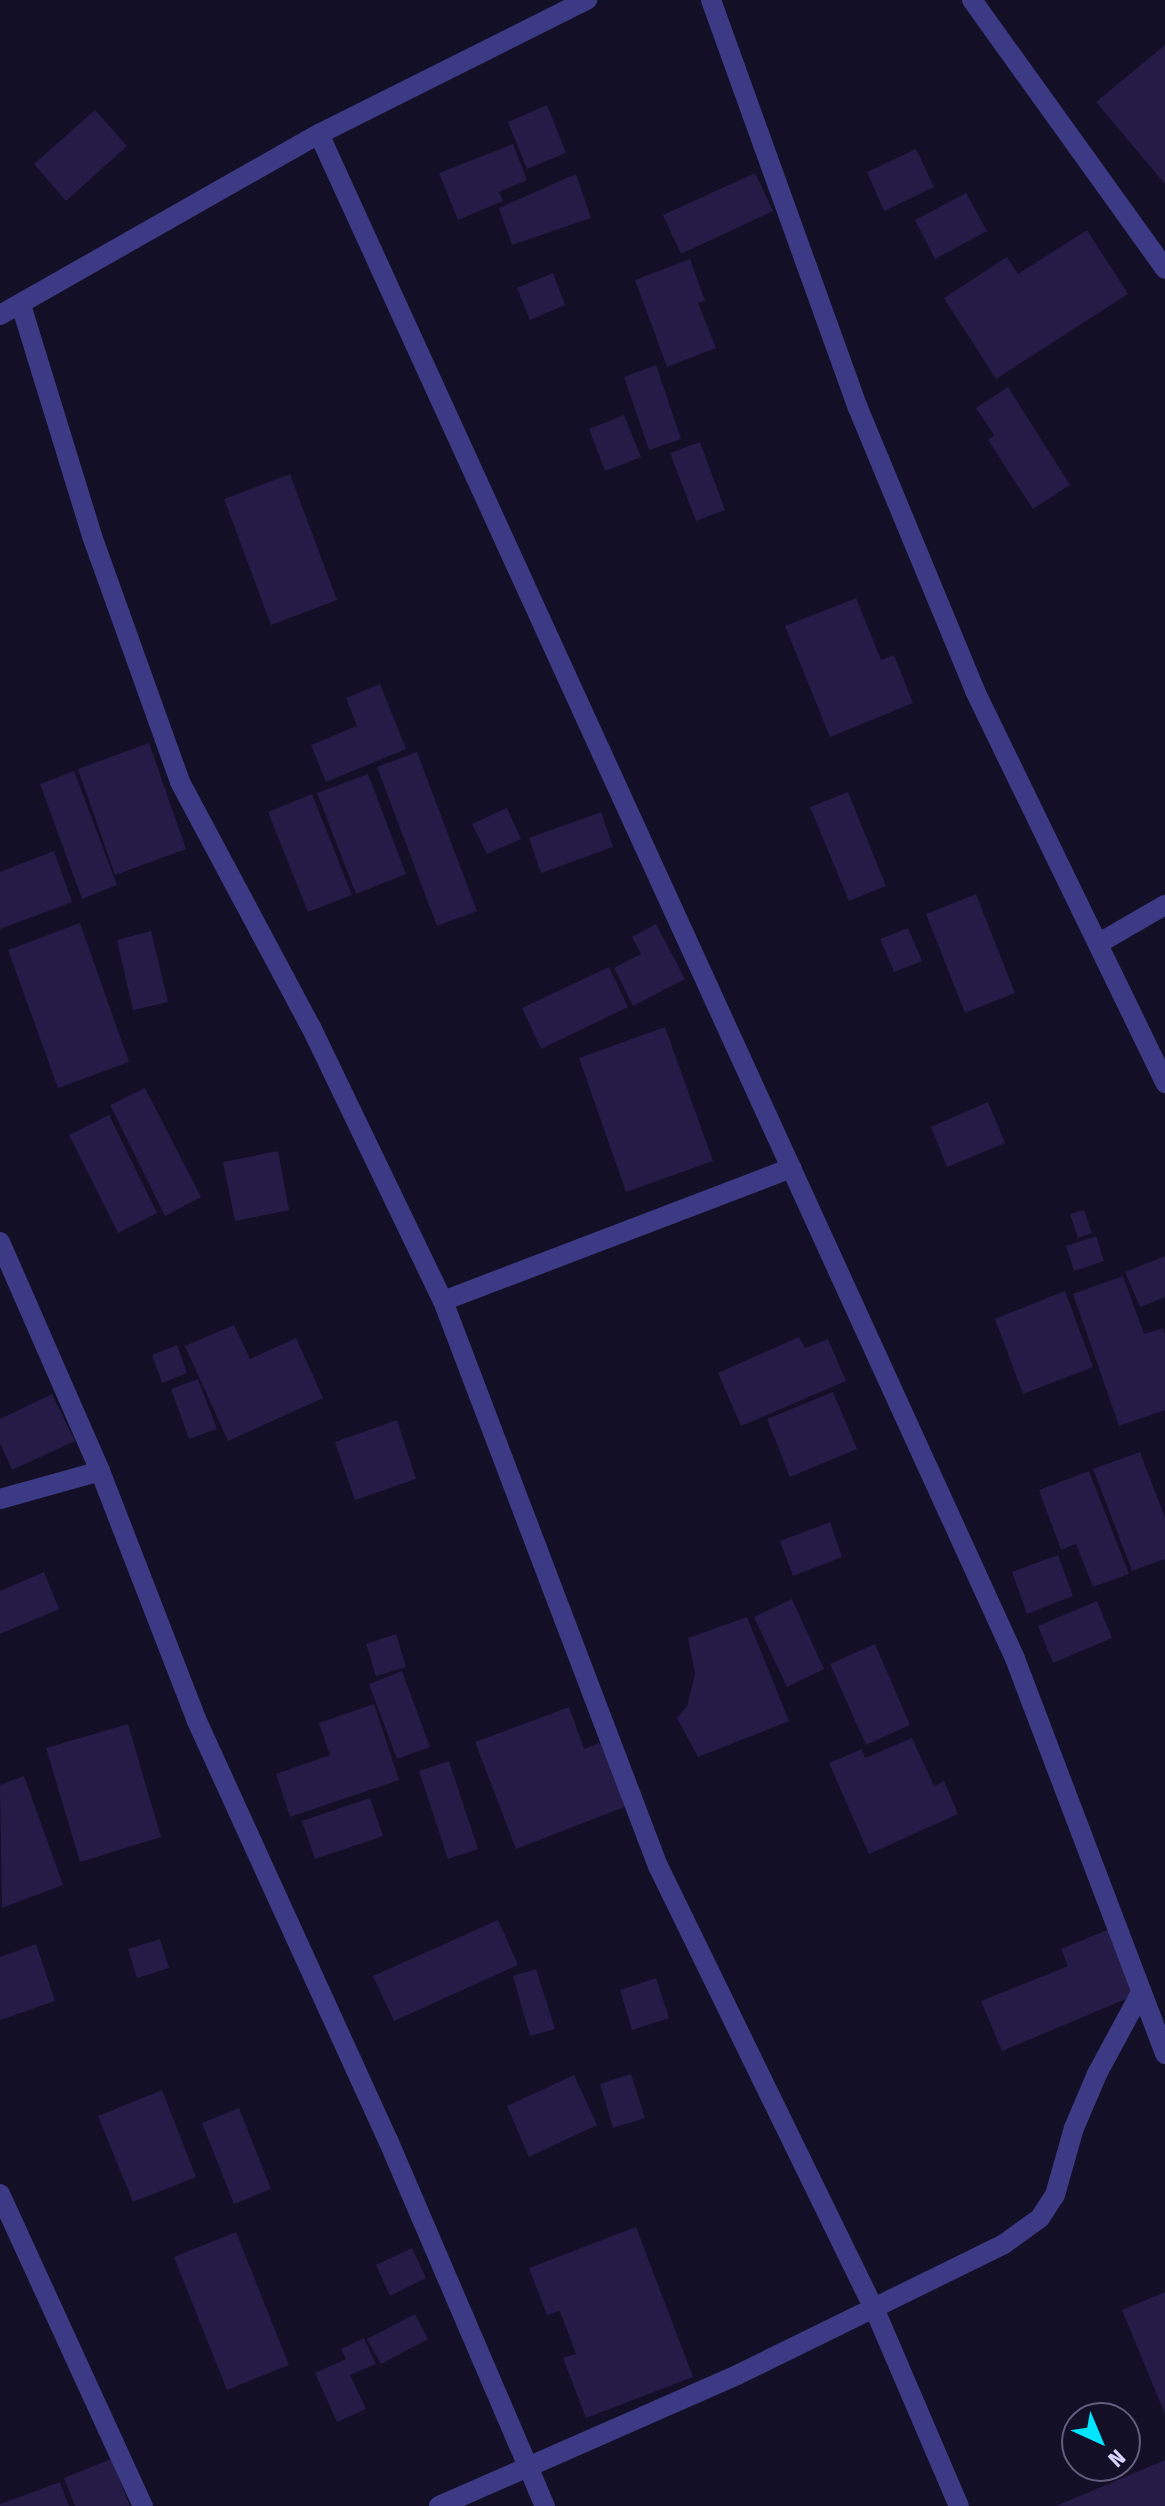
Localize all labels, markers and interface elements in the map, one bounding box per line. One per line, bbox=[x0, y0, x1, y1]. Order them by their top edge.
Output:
north arrow bbox=[1061, 2402, 1141, 2482]
text: N bbox=[1103, 2444, 1131, 2472]

